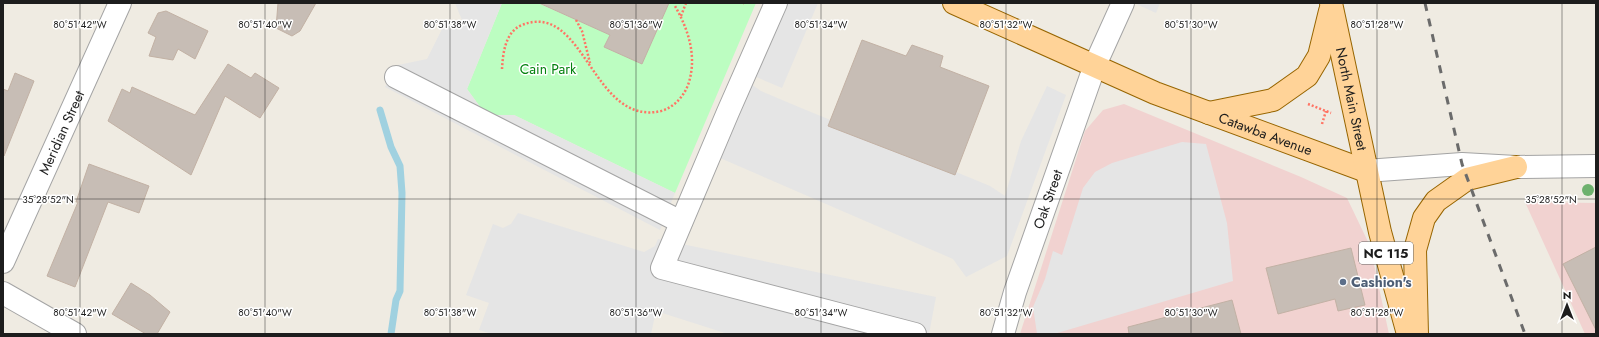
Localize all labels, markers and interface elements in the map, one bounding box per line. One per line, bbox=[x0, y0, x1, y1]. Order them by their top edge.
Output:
text: 80°51'42"W bbox=[53, 17, 107, 32]
text: 80°51'40"W bbox=[238, 17, 292, 32]
text: 80°51'38"W bbox=[424, 17, 476, 32]
text: 80°51'36"W bbox=[610, 17, 663, 32]
text: 80°51'34"W bbox=[794, 17, 848, 32]
text: 80°51'32"W bbox=[980, 17, 1033, 32]
text: 80°51'30"W bbox=[1164, 17, 1218, 32]
text: 80°51'28"W bbox=[1351, 17, 1404, 32]
street label: North Main Street bbox=[1331, 45, 1372, 153]
park label: Cain Park bbox=[520, 59, 577, 79]
street label: Meridian Street bbox=[34, 87, 89, 178]
street label: Catawba Avenue bbox=[1216, 107, 1315, 160]
street label: Oak Street bbox=[1028, 166, 1068, 232]
text: 35°28'52"N bbox=[22, 192, 74, 207]
text: 35°28'52"N bbox=[1525, 192, 1577, 207]
road number: NC 115 bbox=[1359, 242, 1413, 264]
place label: Cashion's bbox=[1351, 272, 1412, 292]
marker: Cashion's bbox=[1338, 277, 1348, 287]
north arrow bbox=[1547, 285, 1587, 325]
text: N bbox=[1563, 287, 1571, 303]
text: 80°51'42"W bbox=[53, 305, 107, 320]
text: 80°51'40"W bbox=[238, 305, 292, 320]
text: 80°51'38"W bbox=[424, 305, 476, 320]
text: 80°51'36"W bbox=[610, 305, 663, 320]
text: 80°51'34"W bbox=[794, 305, 848, 320]
text: 80°51'32"W bbox=[980, 305, 1033, 320]
text: 80°51'30"W bbox=[1164, 305, 1218, 320]
text: 80°51'28"W bbox=[1351, 305, 1404, 320]

